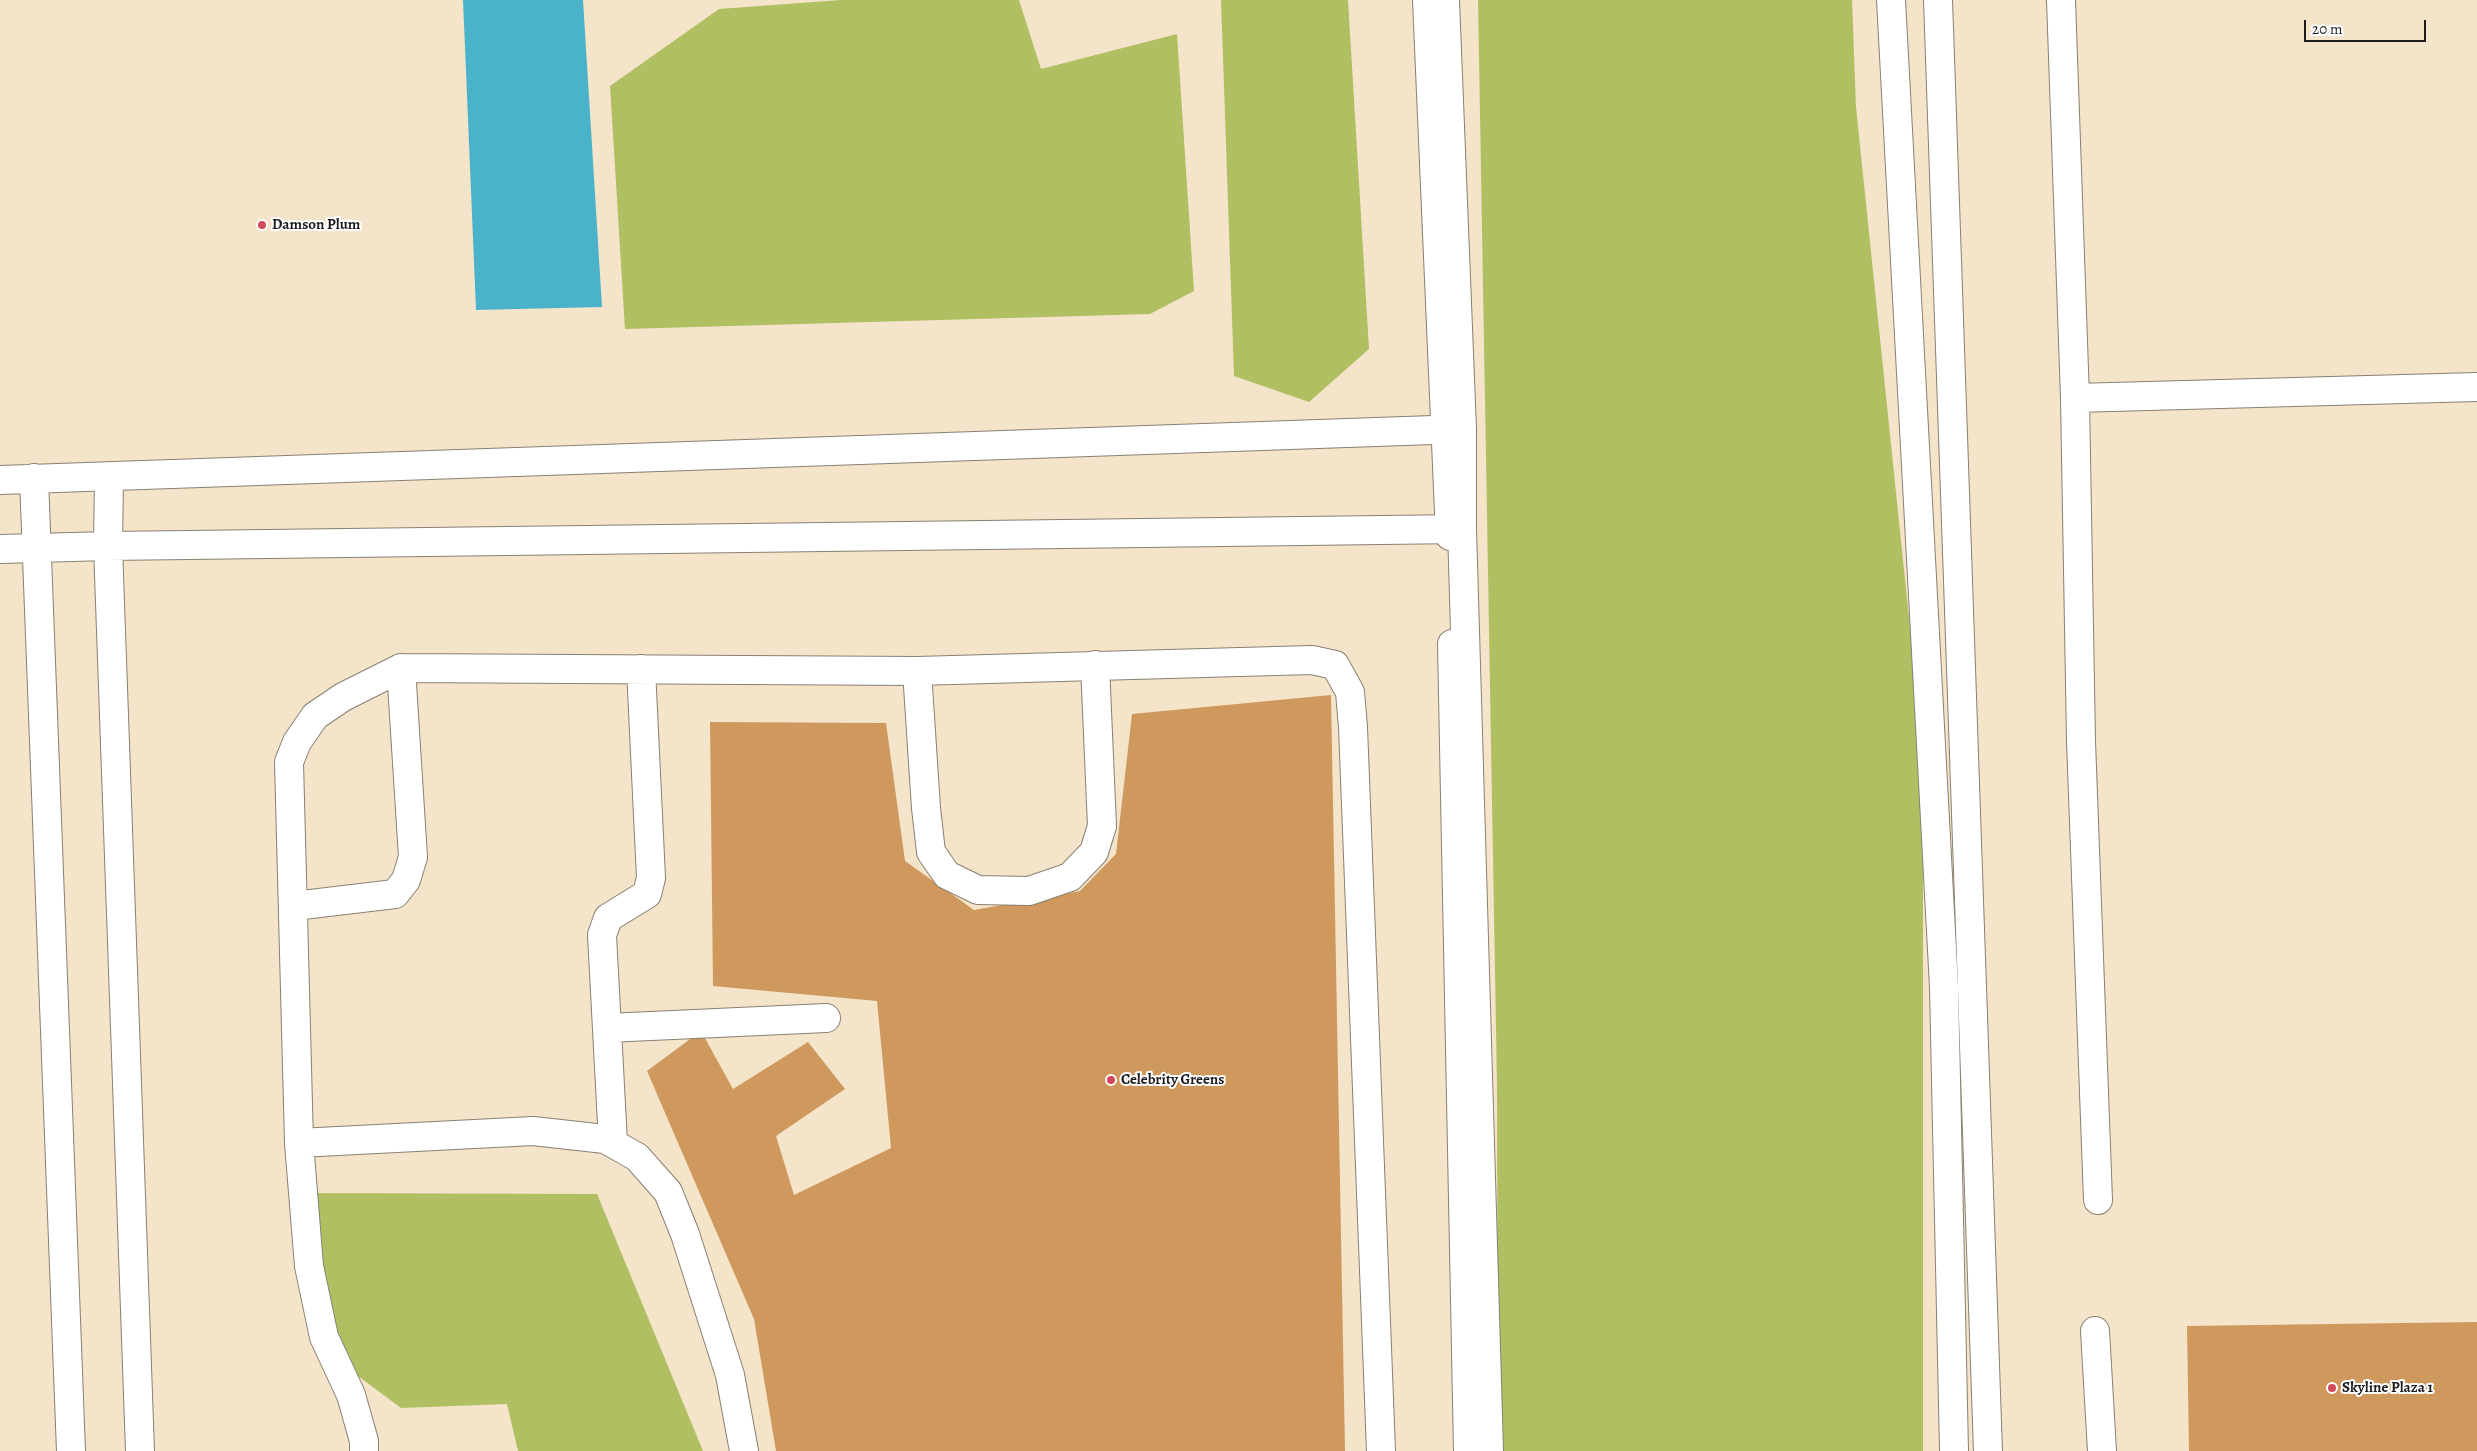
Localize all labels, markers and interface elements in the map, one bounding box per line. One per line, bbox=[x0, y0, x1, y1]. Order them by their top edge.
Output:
scale bar bbox=[2307, 10, 2430, 42]
text: 20 m bbox=[2312, 19, 2343, 39]
place label: Damson Plum bbox=[272, 216, 360, 234]
marker: Damson Plum bbox=[256, 219, 268, 231]
place label: Celebrity Greens bbox=[1121, 1071, 1224, 1089]
marker: Celebrity Greens bbox=[1105, 1074, 1117, 1086]
place label: Skyline Plaza 1 bbox=[2342, 1379, 2433, 1397]
marker: Skyline Plaza 1 bbox=[2326, 1382, 2338, 1394]

